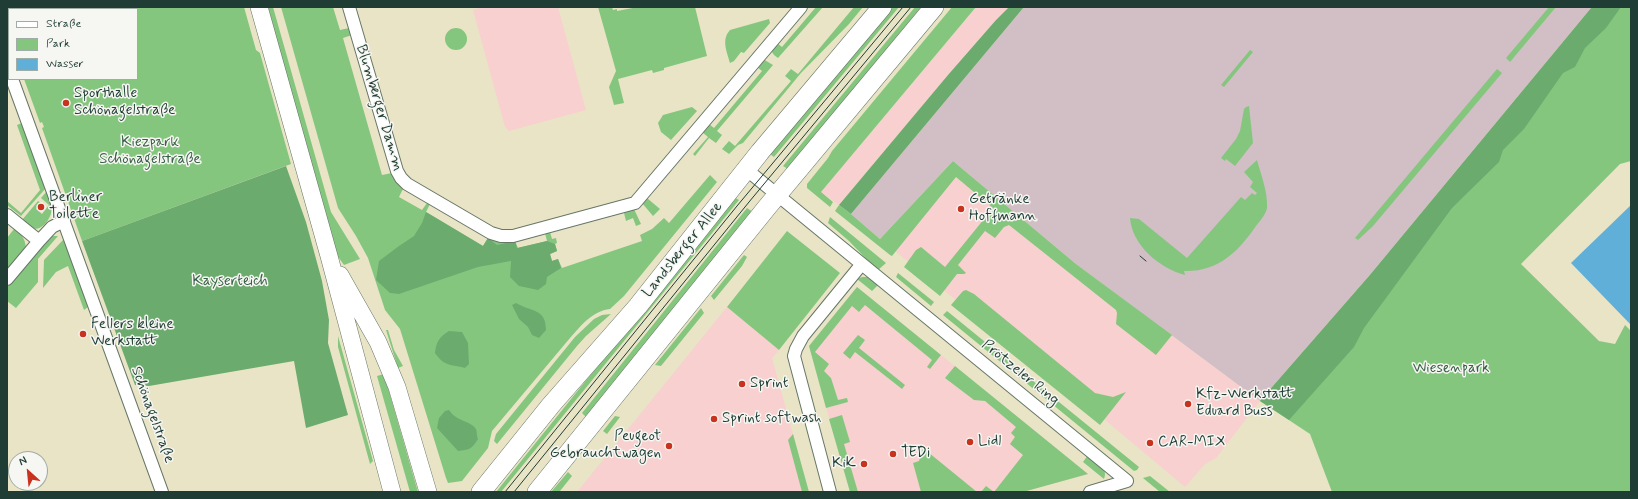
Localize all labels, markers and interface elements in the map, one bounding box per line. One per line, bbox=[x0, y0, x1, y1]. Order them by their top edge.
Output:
legend bbox=[8, 8, 138, 80]
text: Straße bbox=[46, 16, 81, 32]
text: Park bbox=[46, 36, 70, 52]
street label: Blumberger Damm bbox=[351, 43, 407, 173]
text: Wasser bbox=[46, 56, 84, 72]
place label: Sporthalle Schönagelstraße bbox=[74, 85, 175, 120]
marker: Sporthalle Schönagelstraße bbox=[61, 98, 71, 108]
park label: Kiezpark Schönagelstraße bbox=[99, 134, 201, 169]
place label: Berliner Toilette bbox=[49, 189, 102, 224]
place label: Getränke Hoffmann bbox=[969, 191, 1037, 226]
street label: Landsberger Allee bbox=[639, 199, 727, 301]
marker: Berliner Toilette bbox=[36, 202, 46, 212]
marker: Getränke Hoffmann bbox=[956, 204, 966, 214]
park label: Kayserteich bbox=[192, 273, 268, 291]
place label: Fellers kleine Werkstatt bbox=[91, 316, 174, 351]
marker: Fellers kleine Werkstatt bbox=[78, 329, 88, 339]
street label: Prötzeler Ring bbox=[978, 336, 1062, 410]
park label: Wiesenpark bbox=[1413, 360, 1489, 378]
street label: Schönagelstraße bbox=[126, 364, 178, 466]
place label: Sprint bbox=[750, 375, 788, 393]
marker: Sprint bbox=[737, 379, 747, 389]
place label: Kfz-Werkstatt Eduard Buss bbox=[1196, 386, 1294, 421]
marker: Kfz-Werkstatt Eduard Buss bbox=[1183, 399, 1193, 409]
place label: Sprint softwash bbox=[722, 410, 821, 428]
marker: Sprint softwash bbox=[709, 414, 719, 424]
place label: Peugeot Gebrauchtwagen bbox=[550, 428, 661, 463]
place label: Lidl bbox=[978, 433, 1001, 451]
place label: CAR-MIX bbox=[1158, 434, 1226, 452]
marker: Lidl bbox=[965, 437, 975, 447]
marker: CAR-MIX bbox=[1145, 438, 1155, 448]
marker: Peugeot Gebrauchtwagen bbox=[664, 441, 674, 451]
place label: TEDi bbox=[901, 445, 930, 463]
marker: TEDi bbox=[888, 449, 898, 459]
north arrow bbox=[8, 451, 48, 491]
text: N bbox=[17, 453, 29, 469]
place label: KiK bbox=[832, 455, 856, 473]
marker: KiK bbox=[859, 459, 869, 469]

